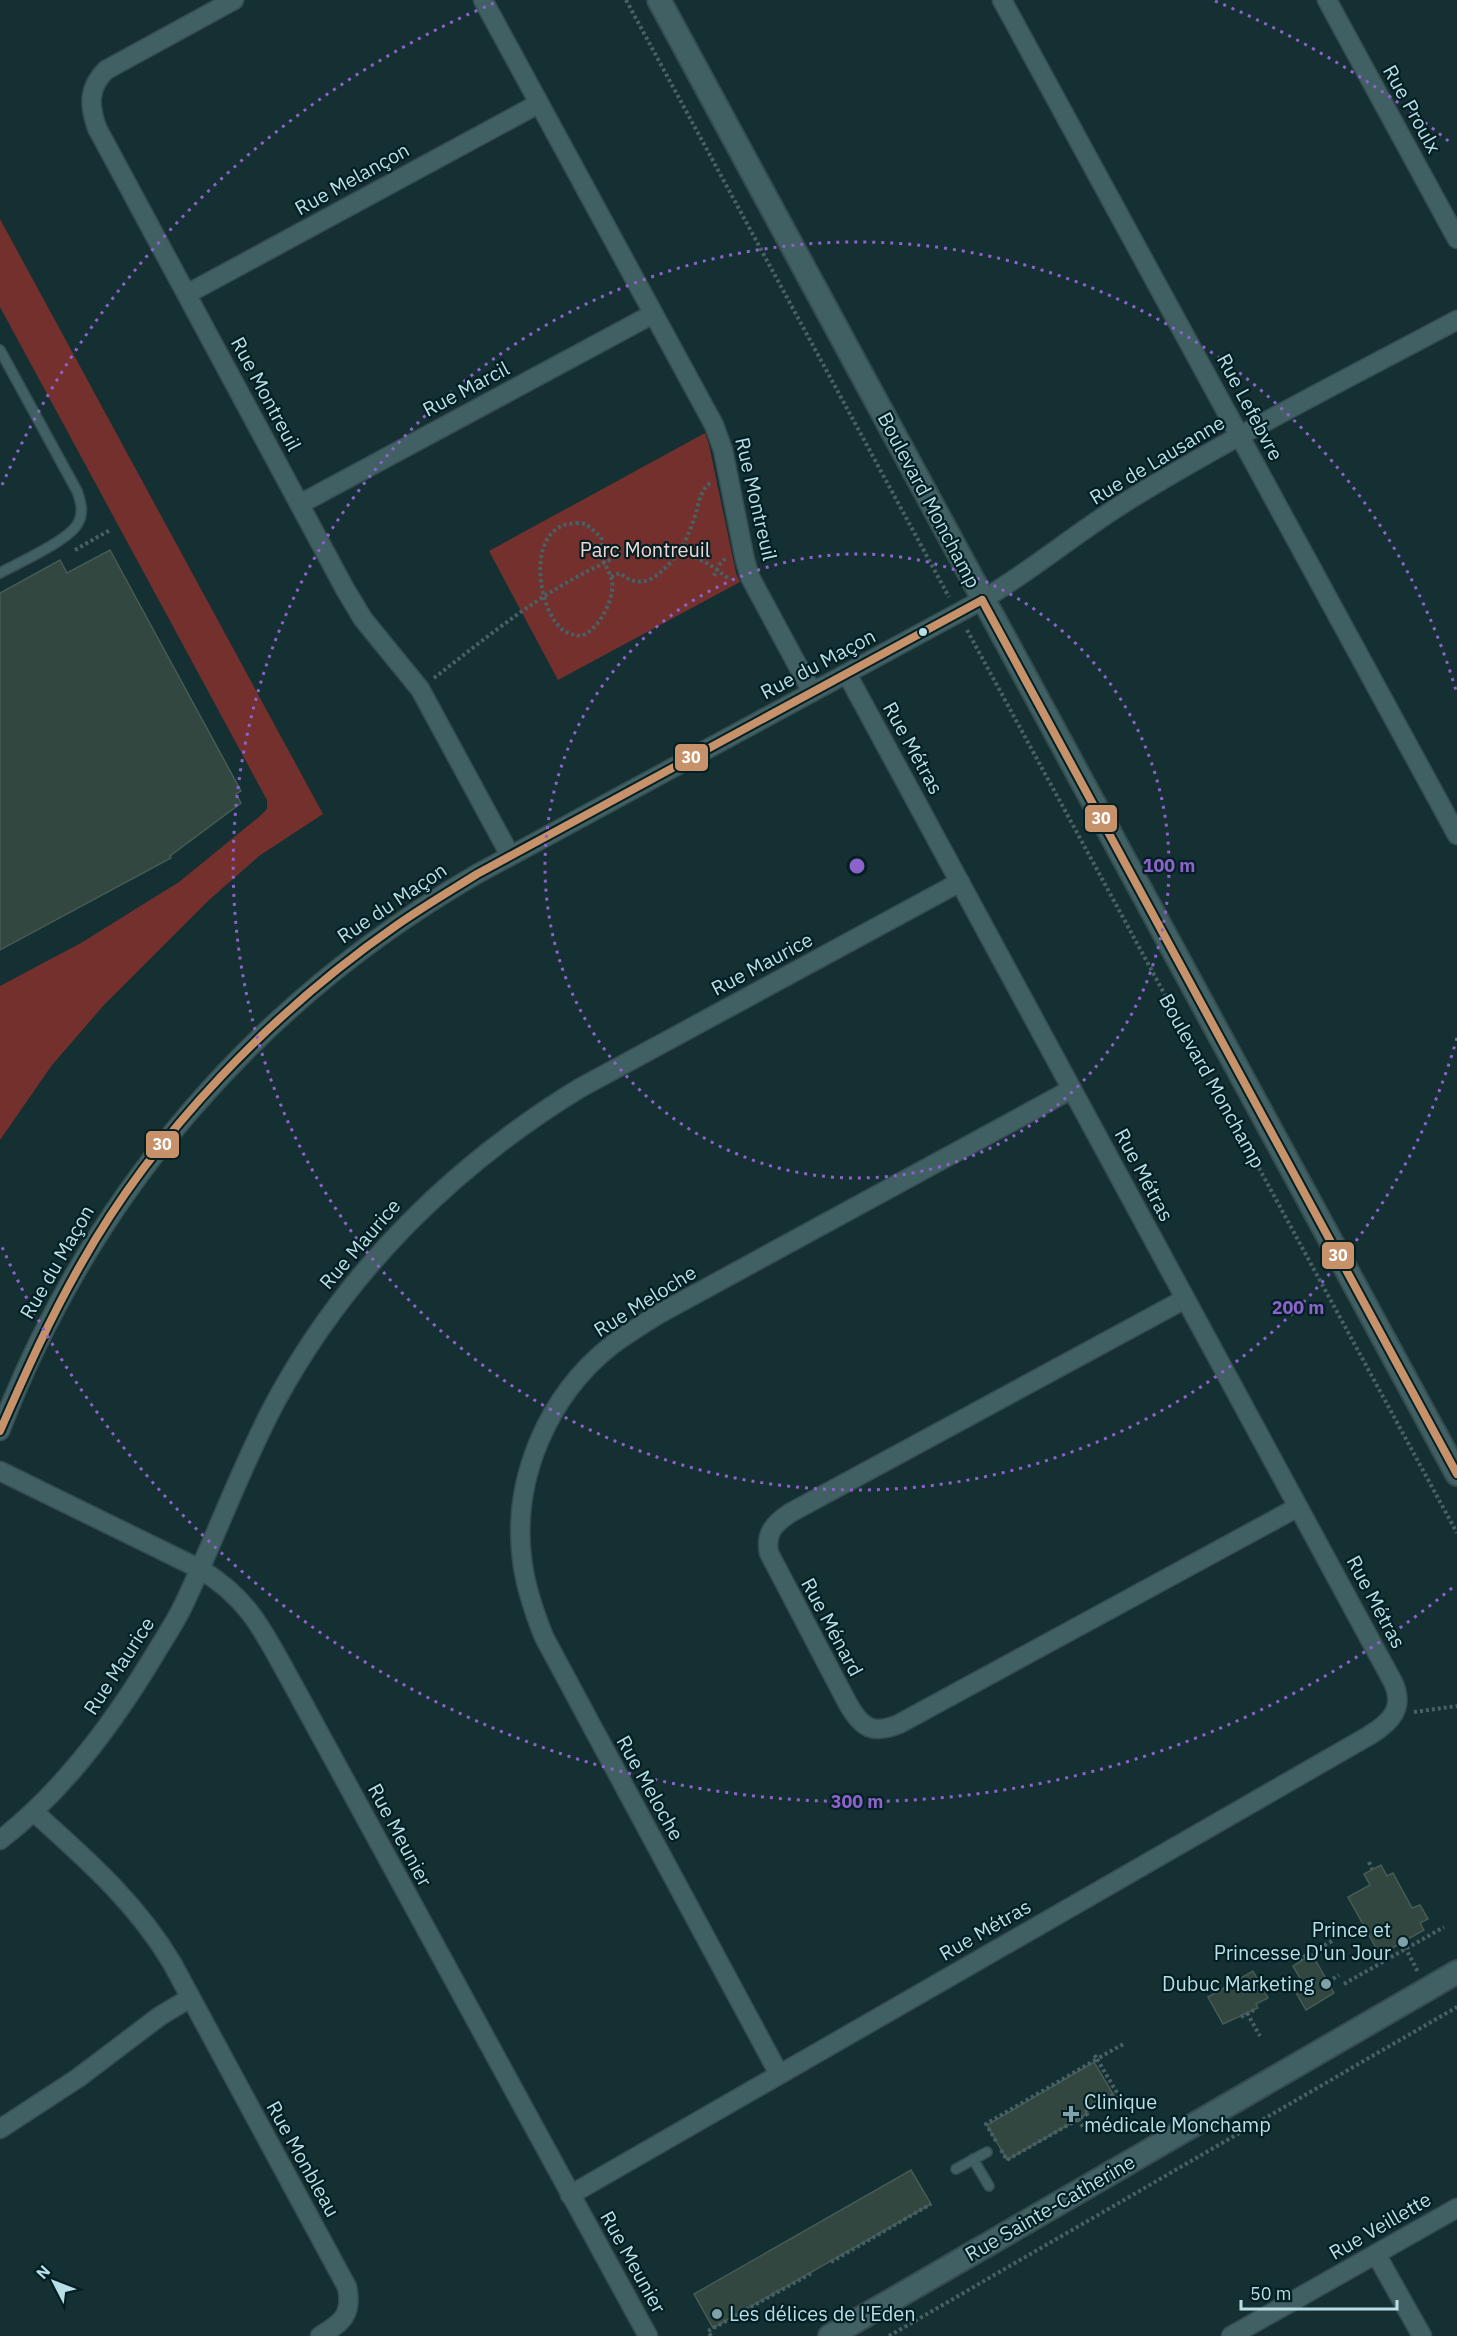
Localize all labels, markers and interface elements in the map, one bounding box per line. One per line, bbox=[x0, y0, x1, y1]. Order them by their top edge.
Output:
street label: Rue Proulx bbox=[1377, 60, 1448, 158]
street label: Rue Melançon bbox=[290, 136, 414, 221]
street label: Rue Montreuil bbox=[225, 332, 308, 456]
street label: Rue Lefebvre bbox=[1211, 349, 1290, 465]
street label: Rue Marcil bbox=[418, 354, 514, 423]
street label: Boulevard Monchamp bbox=[872, 407, 987, 593]
street label: Rue de Lausanne bbox=[1084, 409, 1229, 511]
street label: Rue Montreuil bbox=[729, 435, 784, 563]
park label: Parc Montreuil bbox=[580, 536, 710, 563]
street label: Rue du Maçon bbox=[755, 622, 880, 705]
unlabelled marker bbox=[917, 626, 929, 638]
street label: Rue Métras bbox=[877, 697, 950, 799]
line badge: 30 bbox=[674, 743, 709, 772]
text: 30 bbox=[681, 747, 701, 767]
line badge: 30 bbox=[1084, 804, 1118, 833]
text: 30 bbox=[1091, 808, 1111, 828]
text: 100 m bbox=[1143, 854, 1195, 877]
street label: Rue du Maçon bbox=[332, 856, 452, 949]
centre of rings bbox=[847, 856, 867, 876]
street label: Rue Maurice bbox=[706, 925, 817, 1002]
street label: Boulevard Monchamp bbox=[1153, 989, 1272, 1173]
street label: Rue Métras bbox=[1109, 1123, 1180, 1226]
line badge: 30 bbox=[145, 1130, 180, 1159]
text: 30 bbox=[152, 1134, 172, 1154]
street label: Rue Maurice bbox=[313, 1193, 406, 1295]
street label: Rue du Maçon bbox=[13, 1200, 100, 1323]
line badge: 30 bbox=[1321, 1241, 1355, 1270]
text: 30 bbox=[1328, 1245, 1348, 1265]
street label: Rue Meloche bbox=[588, 1258, 701, 1343]
text: 200 m bbox=[1272, 1296, 1324, 1319]
street label: Rue Métras bbox=[1341, 1550, 1412, 1653]
street label: Rue Ménard bbox=[795, 1573, 870, 1681]
street label: Rue Maurice bbox=[77, 1612, 160, 1720]
street label: Rue Meloche bbox=[610, 1730, 690, 1845]
street label: Rue Meunier bbox=[362, 1778, 439, 1891]
text: 300 m bbox=[831, 1790, 883, 1813]
street label: Rue Métras bbox=[934, 1892, 1036, 1967]
place label: Prince et Princesse D'un Jour bbox=[1214, 1916, 1391, 1966]
marker: Prince et Princesse D'un Jour bbox=[1396, 1935, 1410, 1949]
place label: Dubuc Marketing bbox=[1162, 1970, 1314, 1997]
marker: Dubuc Marketing bbox=[1319, 1977, 1333, 1991]
place label: Clinique médicale Monchamp bbox=[1084, 2088, 1271, 2138]
street label: Rue Monbleau bbox=[260, 2096, 346, 2222]
marker: Clinique médicale Monchamp bbox=[1062, 2105, 1080, 2123]
street label: Rue Sainte-Catherine bbox=[960, 2148, 1140, 2267]
street label: Rue Veillette bbox=[1324, 2185, 1436, 2266]
street label: Rue Meunier bbox=[594, 2206, 673, 2318]
north arrow bbox=[24, 2252, 84, 2312]
text: N bbox=[32, 2261, 54, 2283]
scale bar bbox=[1241, 2273, 1397, 2311]
text: 50 m bbox=[1250, 2282, 1292, 2305]
place label: Les délices de l'Eden bbox=[729, 2300, 916, 2327]
marker: Les délices de l'Eden bbox=[710, 2307, 724, 2321]

